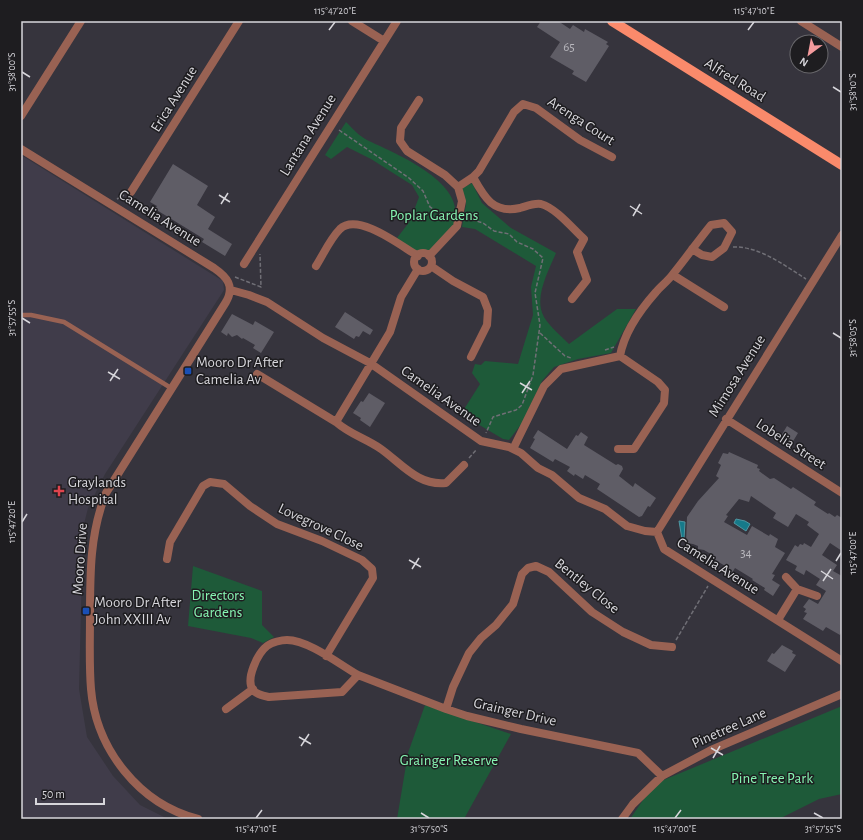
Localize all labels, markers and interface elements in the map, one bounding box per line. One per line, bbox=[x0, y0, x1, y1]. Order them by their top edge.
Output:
text: 115°47'20"E bbox=[314, 6, 356, 16]
text: 115°47'10"E bbox=[734, 6, 775, 16]
north arrow bbox=[789, 34, 829, 74]
house number: 65 bbox=[563, 41, 575, 54]
text: 31°58'00"S bbox=[7, 52, 17, 92]
street label: Alfred Road bbox=[702, 55, 768, 105]
text: N bbox=[798, 55, 810, 69]
street label: Erica Avenue bbox=[148, 63, 200, 134]
text: 31°58'10"S bbox=[848, 73, 858, 111]
street label: Lantana Avenue bbox=[277, 91, 339, 178]
street label: Arenga Court bbox=[545, 94, 617, 148]
street label: Camelia Avenue bbox=[116, 187, 204, 249]
park label: Poplar Gardens bbox=[390, 208, 478, 223]
text: 31°57'55"S bbox=[7, 300, 17, 336]
text: 31°58'05"S bbox=[848, 319, 858, 357]
street label: Mimosa Avenue bbox=[706, 332, 768, 420]
place label: Mooro Dr After Camelia Av bbox=[196, 355, 284, 387]
street label: Camelia Avenue bbox=[398, 363, 484, 429]
marker: Mooro Dr After Camelia Av bbox=[183, 366, 193, 376]
street label: Lobelia Street bbox=[753, 416, 829, 472]
place label: Graylands Hospital bbox=[68, 475, 126, 507]
marker: Graylands Hospital bbox=[53, 485, 65, 497]
text: 115°47'20"E bbox=[7, 501, 17, 543]
street label: Lovegrove Close bbox=[276, 501, 366, 553]
street label: Mooro Drive bbox=[70, 522, 90, 595]
text: 115°47'00"E bbox=[848, 531, 858, 574]
street label: Camelia Avenue bbox=[674, 535, 762, 597]
house number: 34 bbox=[740, 547, 752, 560]
street label: Bentley Close bbox=[552, 556, 622, 616]
park label: Directors Gardens bbox=[191, 588, 245, 620]
place label: Mooro Dr After John XXIII Av bbox=[94, 595, 182, 627]
marker: Mooro Dr After John XXIII Av bbox=[81, 606, 91, 616]
street label: Grainger Drive bbox=[472, 695, 558, 729]
street label: Pinetree Lane bbox=[690, 705, 769, 751]
park label: Grainger Reserve bbox=[400, 753, 498, 768]
park label: Pine Tree Park bbox=[731, 771, 813, 786]
scale bar bbox=[36, 780, 104, 806]
text: 50 m bbox=[42, 788, 65, 800]
text: 115°47'10"E bbox=[236, 824, 277, 834]
text: 31°57'50"S bbox=[410, 824, 448, 834]
text: 115°47'00"E bbox=[654, 824, 697, 834]
text: 31°57'55"S bbox=[805, 824, 841, 834]

